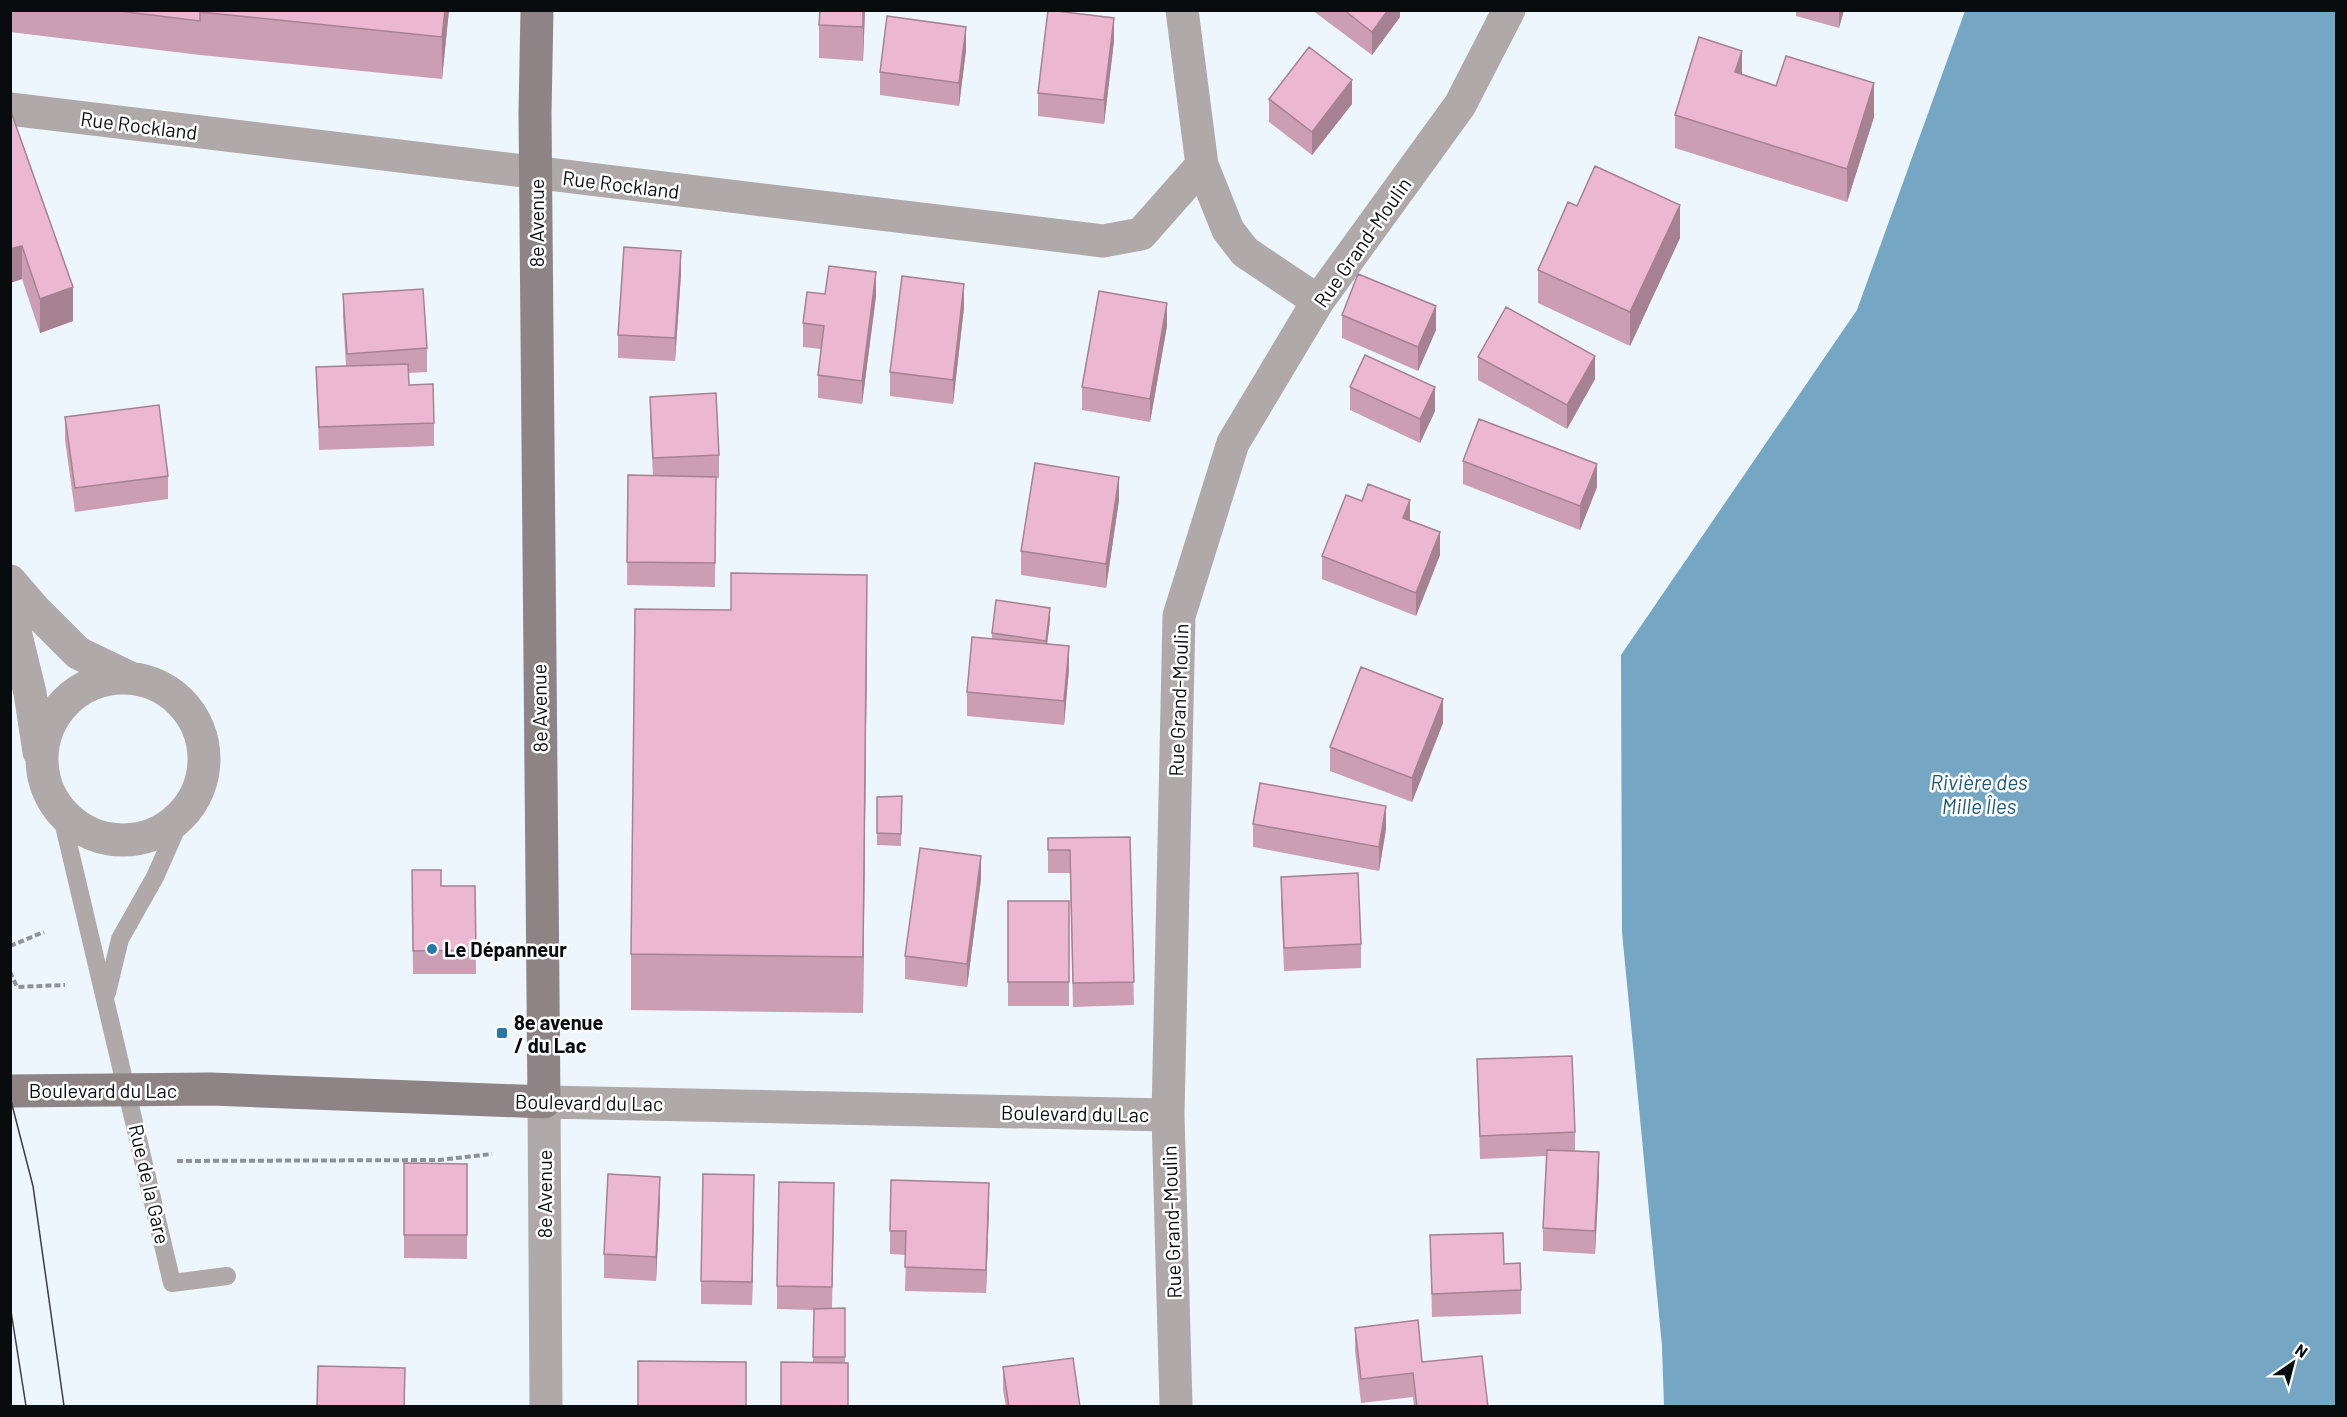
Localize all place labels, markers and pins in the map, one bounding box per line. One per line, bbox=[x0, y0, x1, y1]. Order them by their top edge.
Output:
place label: Le Dépanneur bbox=[444, 937, 567, 961]
marker: Le Dépanneur bbox=[425, 942, 439, 956]
place label: 8e avenue / du Lac bbox=[514, 1010, 604, 1057]
marker: 8e avenue / du Lac bbox=[495, 1026, 509, 1040]

